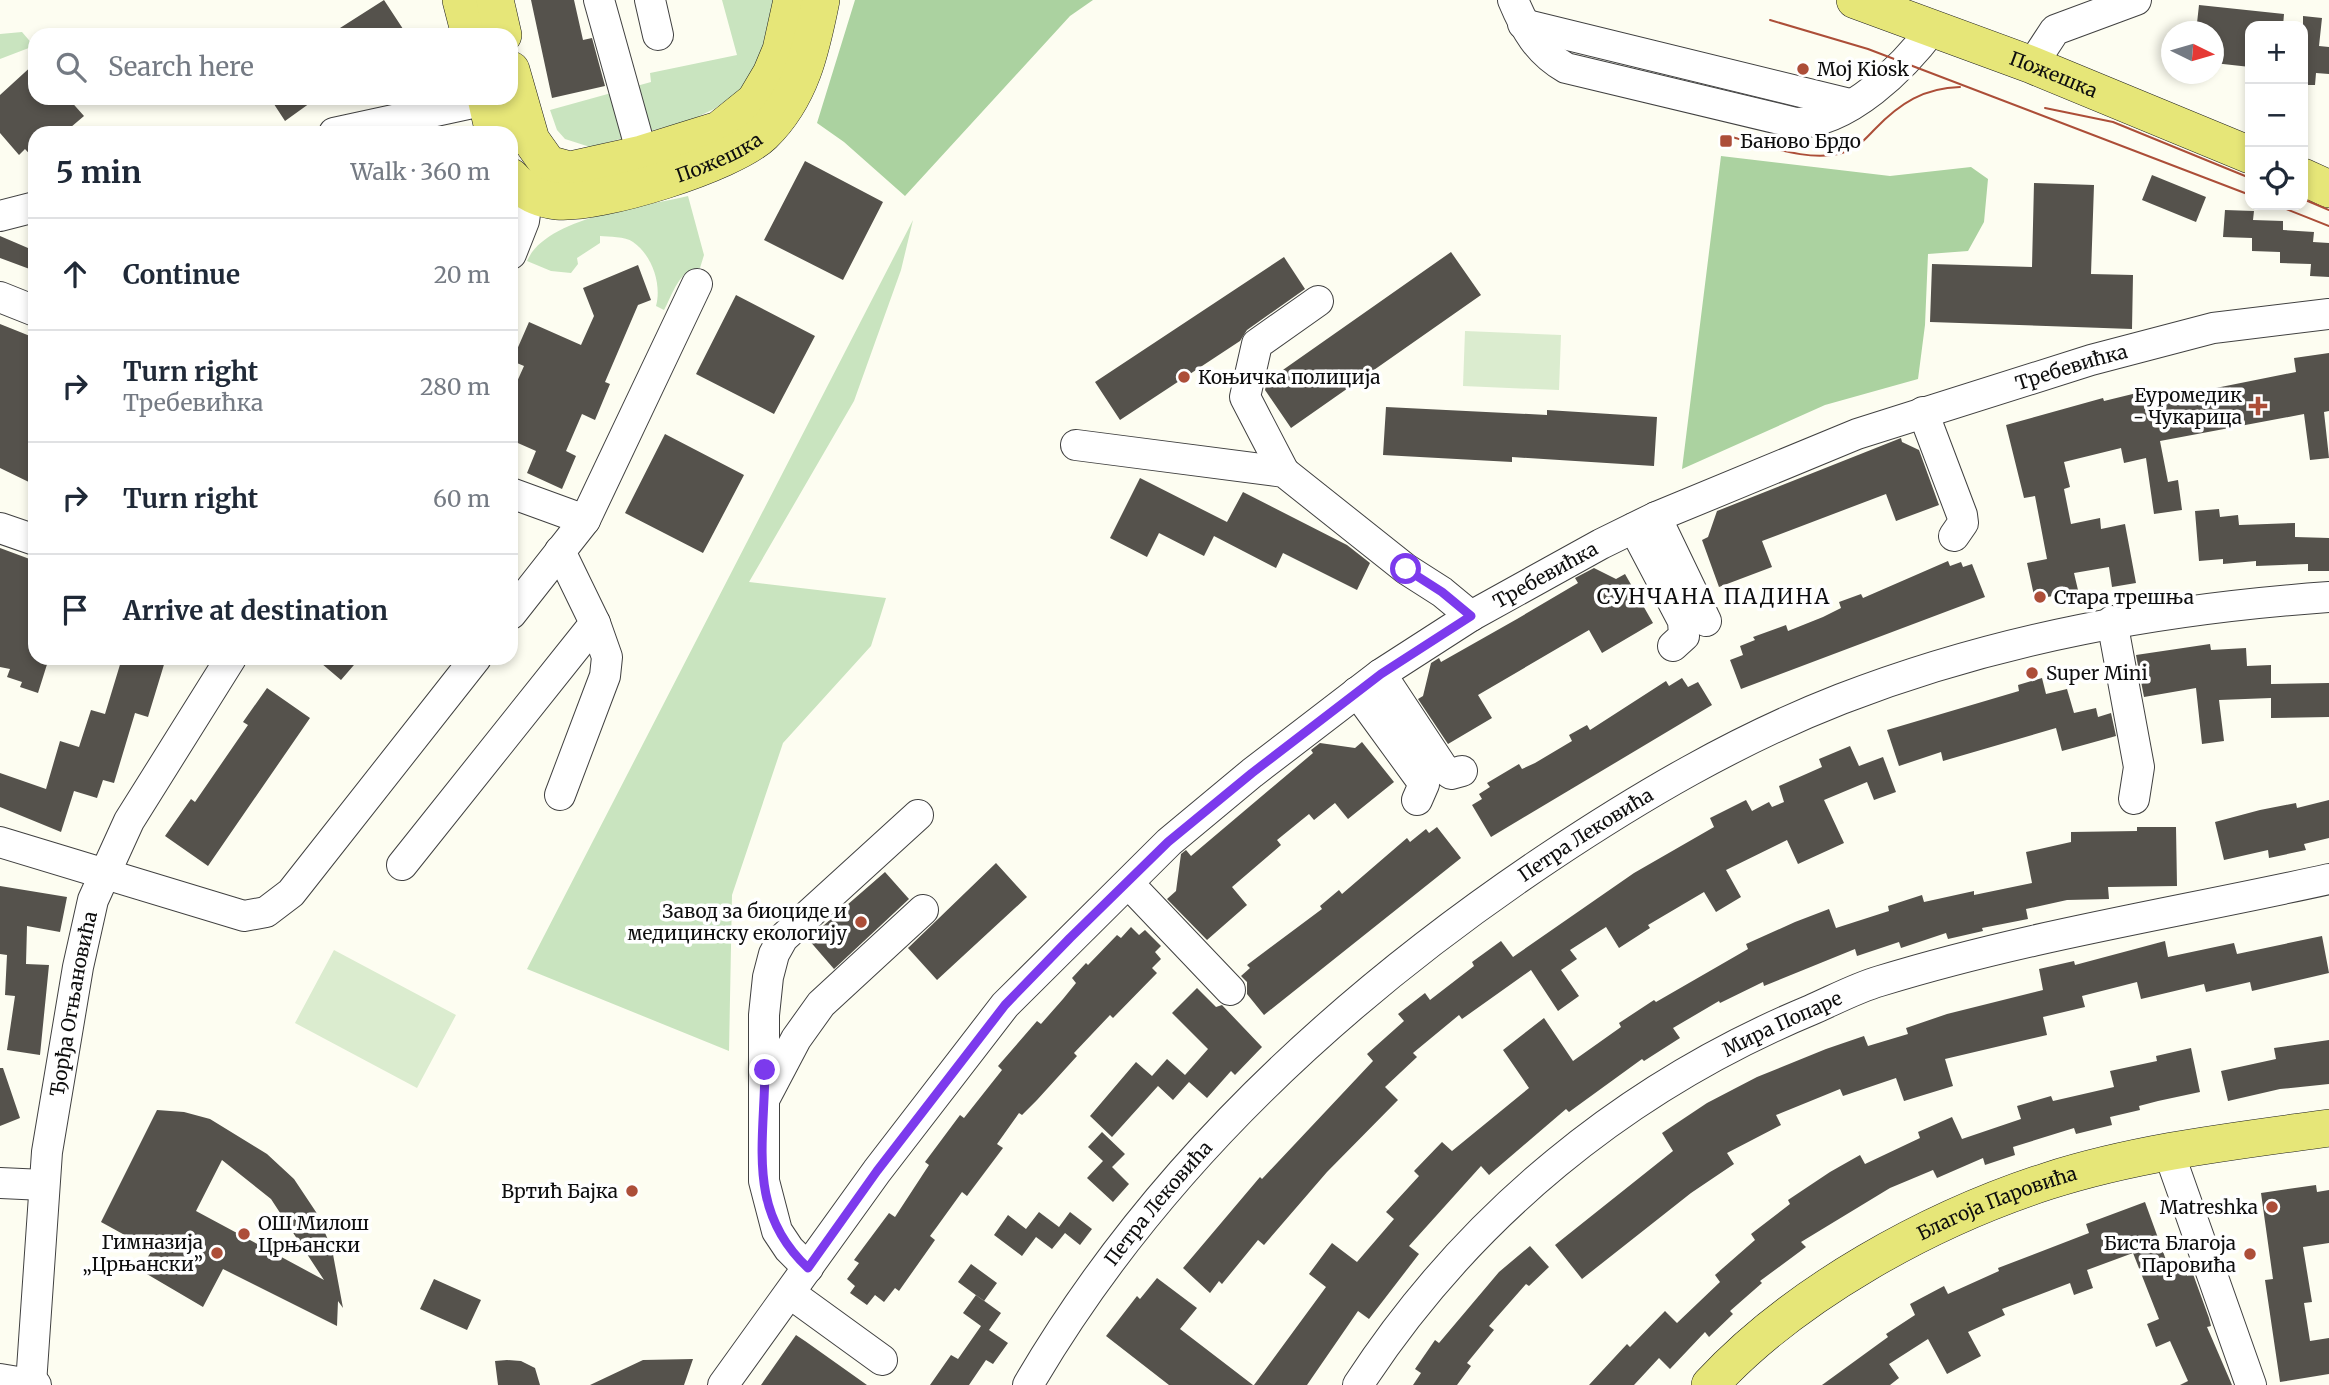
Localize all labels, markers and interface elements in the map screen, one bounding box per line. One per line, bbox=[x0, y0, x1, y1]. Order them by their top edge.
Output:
north arrow bbox=[2161, 21, 2224, 84]
map controls bbox=[2245, 21, 2308, 210]
button: + bbox=[2245, 21, 2308, 84]
search box bbox=[28, 28, 518, 105]
street label: Пожешка bbox=[2006, 46, 2101, 103]
icon: search bbox=[52, 48, 90, 86]
text: Search here bbox=[108, 50, 254, 83]
place label: Moj Kiosk bbox=[1817, 57, 1909, 81]
marker: Moj Kiosk bbox=[1795, 61, 1811, 77]
button: − bbox=[2245, 84, 2308, 147]
street label: Пожешка bbox=[672, 127, 767, 188]
place label: Баново Брдо bbox=[1740, 129, 1861, 153]
marker: Баново Брдо bbox=[1718, 133, 1734, 149]
button: locate bbox=[2245, 147, 2308, 210]
text: 5 min bbox=[56, 153, 141, 191]
text: Walk · 360 m bbox=[350, 157, 490, 186]
icon: ahead bbox=[56, 255, 94, 293]
text: Continue bbox=[123, 258, 240, 291]
text: 20 m bbox=[434, 260, 490, 289]
street label: Требевићка bbox=[2012, 339, 2130, 395]
text: Turn right bbox=[123, 355, 258, 388]
place label: Коњичка полиција bbox=[1198, 365, 1381, 389]
icon: right bbox=[56, 367, 94, 405]
marker: Коњичка полиција bbox=[1176, 369, 1192, 385]
text: 280 m bbox=[420, 372, 490, 401]
place label: Еуромедик - Чукарица bbox=[2133, 383, 2242, 429]
text: Требевићка bbox=[123, 388, 263, 417]
marker: Еуромедик - Чукарица bbox=[2248, 396, 2268, 416]
icon: right bbox=[56, 479, 94, 517]
text: Turn right bbox=[123, 482, 258, 515]
text: 60 m bbox=[433, 484, 490, 513]
street label: Требевићка bbox=[1489, 536, 1602, 613]
route start bbox=[1390, 553, 1421, 584]
district label: СУНЧАНА ПАДИНА bbox=[1597, 583, 1831, 610]
place label: Стара трешња bbox=[2054, 585, 2194, 609]
marker: Стара трешња bbox=[2032, 589, 2048, 605]
icon: arrive bbox=[56, 591, 94, 629]
text: Arrive at destination bbox=[123, 594, 388, 627]
place label: Super Mini bbox=[2046, 661, 2148, 685]
marker: Super Mini bbox=[2024, 665, 2040, 681]
street label: Петра Лековића bbox=[1514, 783, 1657, 887]
place label: Завод за биоциде и медицинску екологију bbox=[627, 899, 847, 945]
street label: Ђорђа Огњановића bbox=[45, 909, 102, 1098]
marker: Завод за биоциде и медицинску екологију bbox=[853, 914, 869, 930]
street label: Мира Попаре bbox=[1718, 986, 1846, 1062]
route end bbox=[749, 1054, 780, 1085]
street label: Петра Лековића bbox=[1099, 1136, 1217, 1270]
street label: Благоја Паровића bbox=[1913, 1161, 2079, 1245]
place label: Вртић Бајка bbox=[501, 1179, 618, 1203]
marker: Вртић Бајка bbox=[624, 1183, 640, 1199]
place label: Matreshka bbox=[2160, 1195, 2258, 1219]
marker: Matreshka bbox=[2264, 1199, 2280, 1215]
place label: ОШ Милош Црњански bbox=[258, 1211, 369, 1257]
marker: ОШ Милош Црњански bbox=[236, 1226, 252, 1242]
place label: Гимназија „Црњански” bbox=[82, 1230, 203, 1276]
place label: Биста Благоја Паровића bbox=[2104, 1231, 2236, 1277]
marker: Гимназија „Црњански” bbox=[209, 1245, 225, 1261]
marker: Биста Благоја Паровића bbox=[2242, 1246, 2258, 1262]

